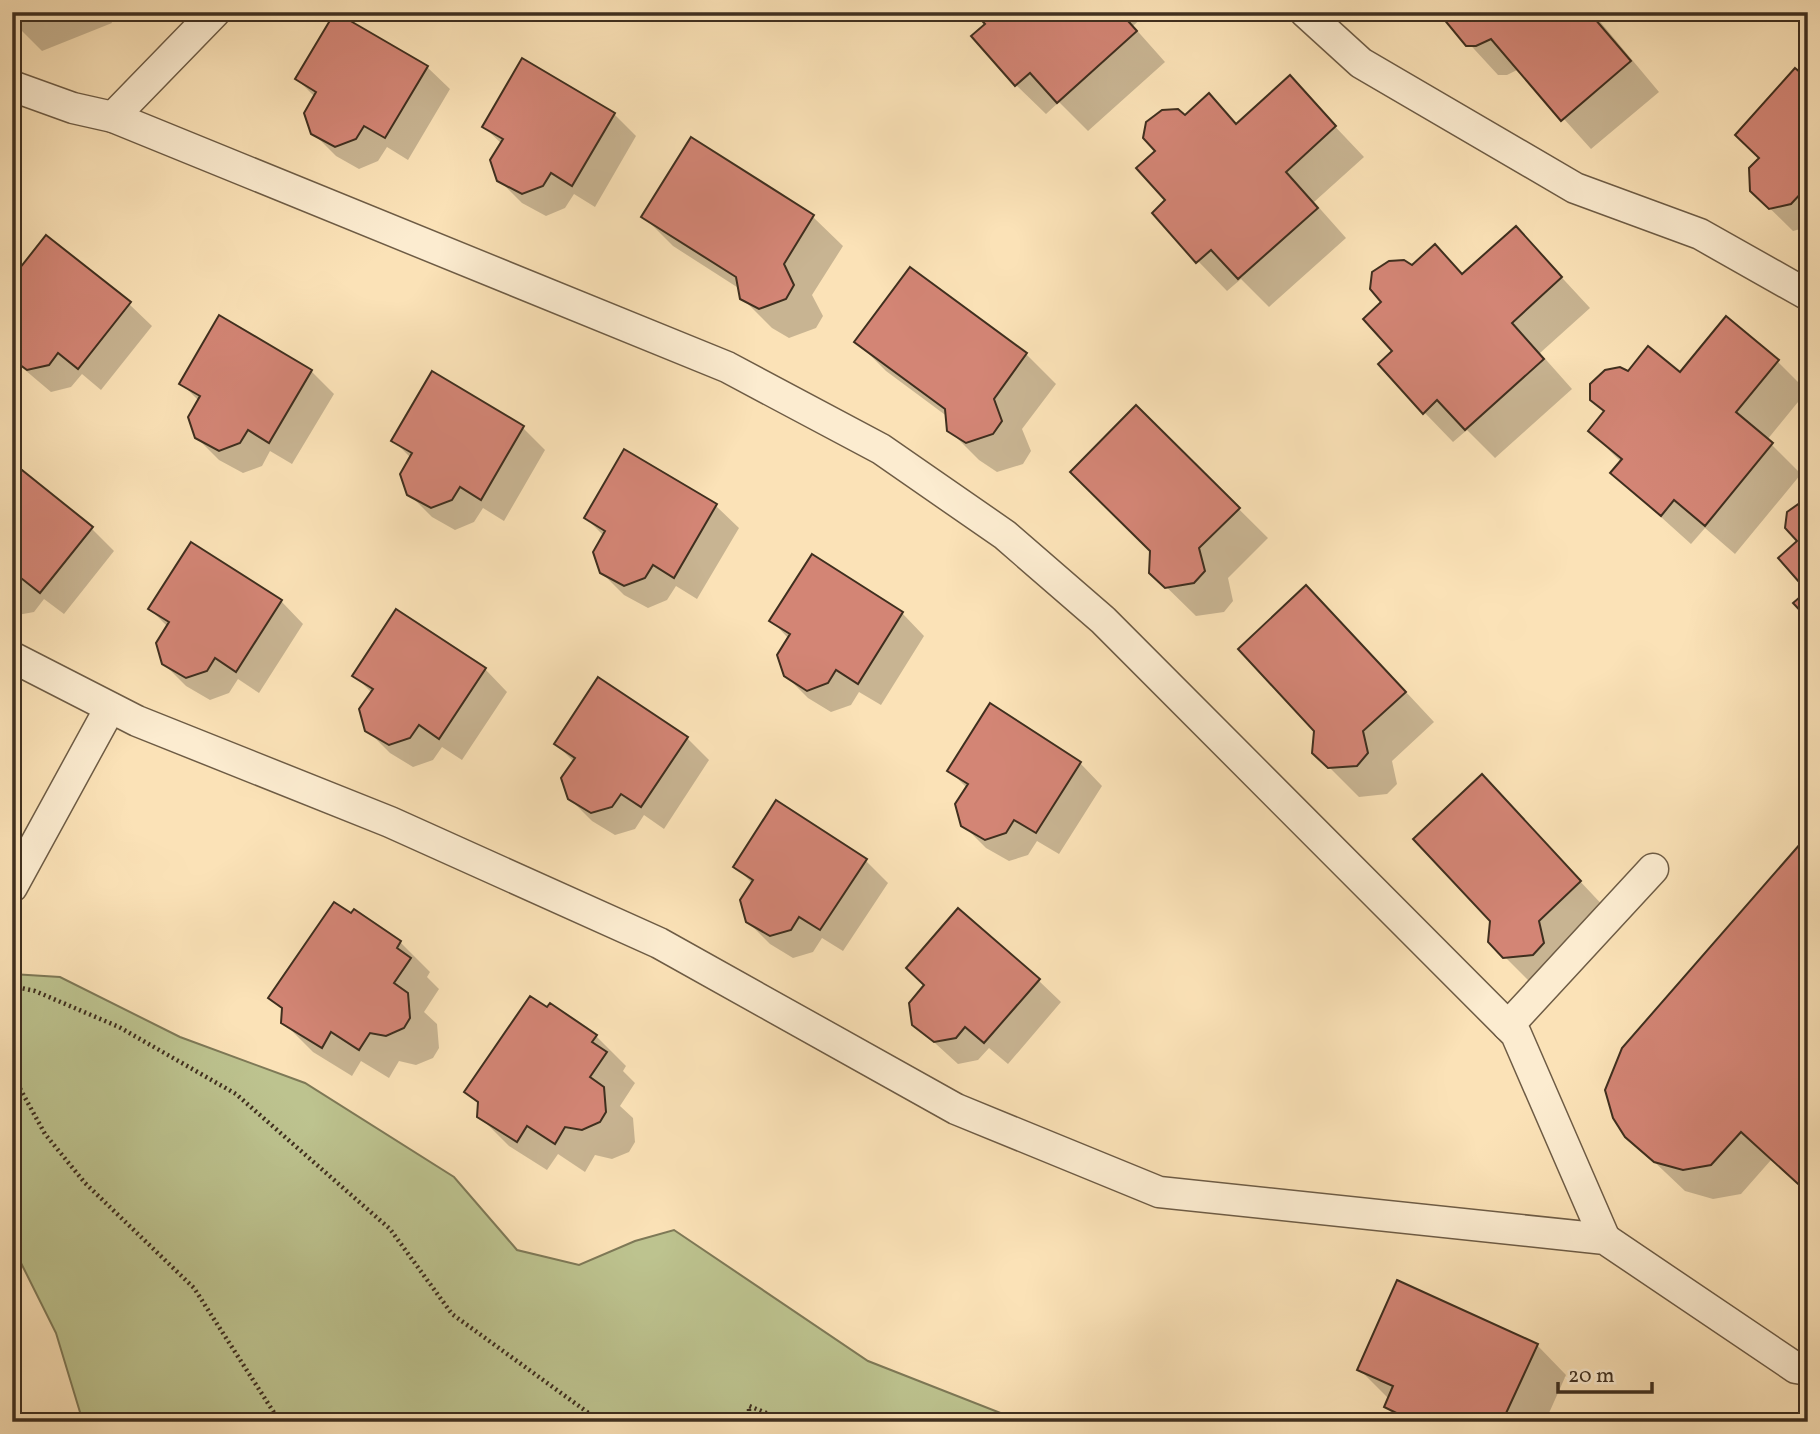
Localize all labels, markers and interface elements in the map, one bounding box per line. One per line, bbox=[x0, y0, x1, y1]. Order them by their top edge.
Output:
scale bar bbox=[1558, 1350, 1652, 1394]
text: 20 m bbox=[1568, 1362, 1614, 1391]

